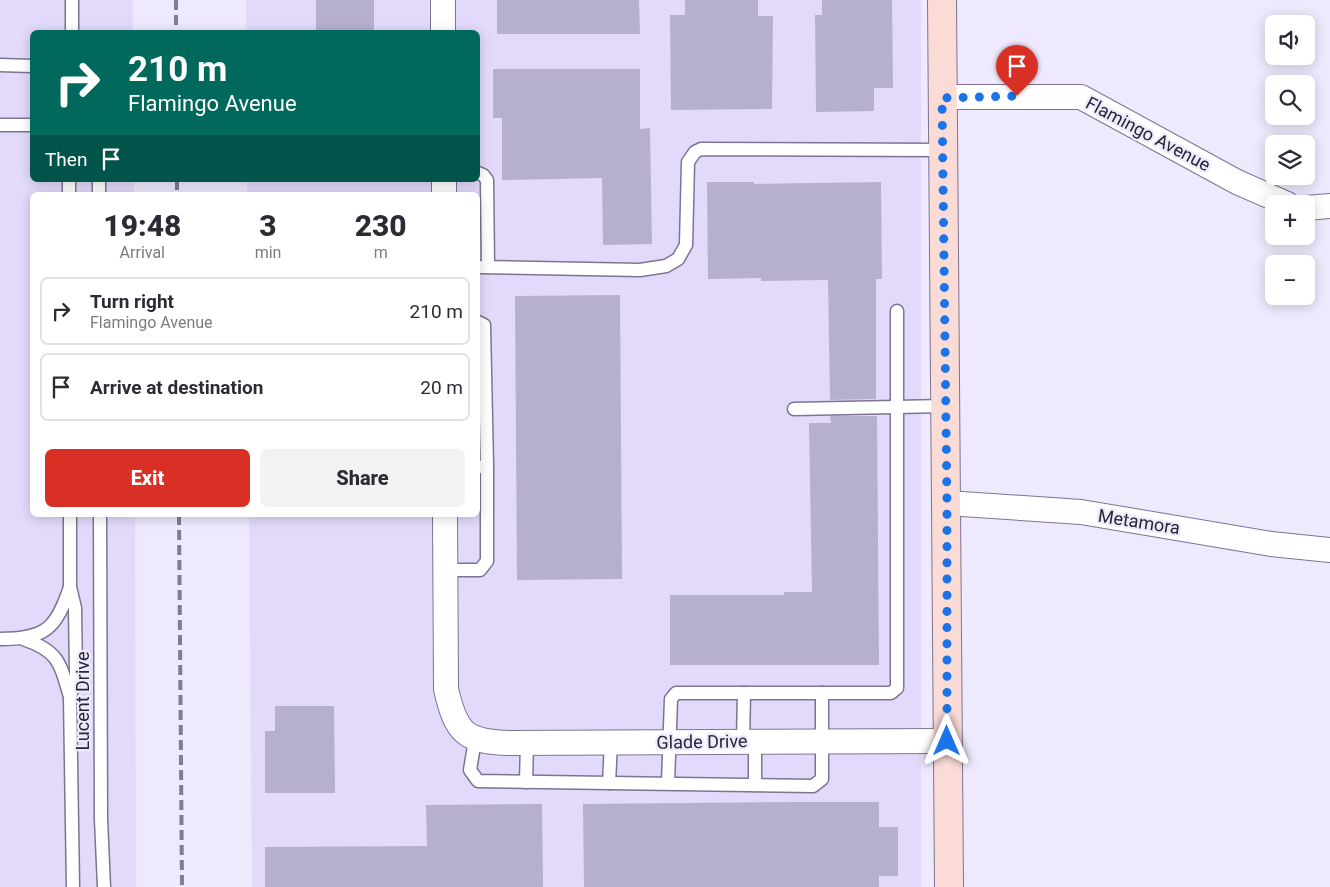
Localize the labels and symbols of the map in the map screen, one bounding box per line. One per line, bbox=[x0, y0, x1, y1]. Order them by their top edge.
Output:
pin bbox=[996, 45, 1038, 96]
street label: Flamingo Avenue bbox=[1082, 92, 1214, 175]
street label: Metamora bbox=[1097, 505, 1181, 538]
street label: Lucent Drive bbox=[72, 652, 93, 750]
position arrow bbox=[920, 714, 972, 766]
street label: Glade Drive bbox=[656, 730, 748, 753]

